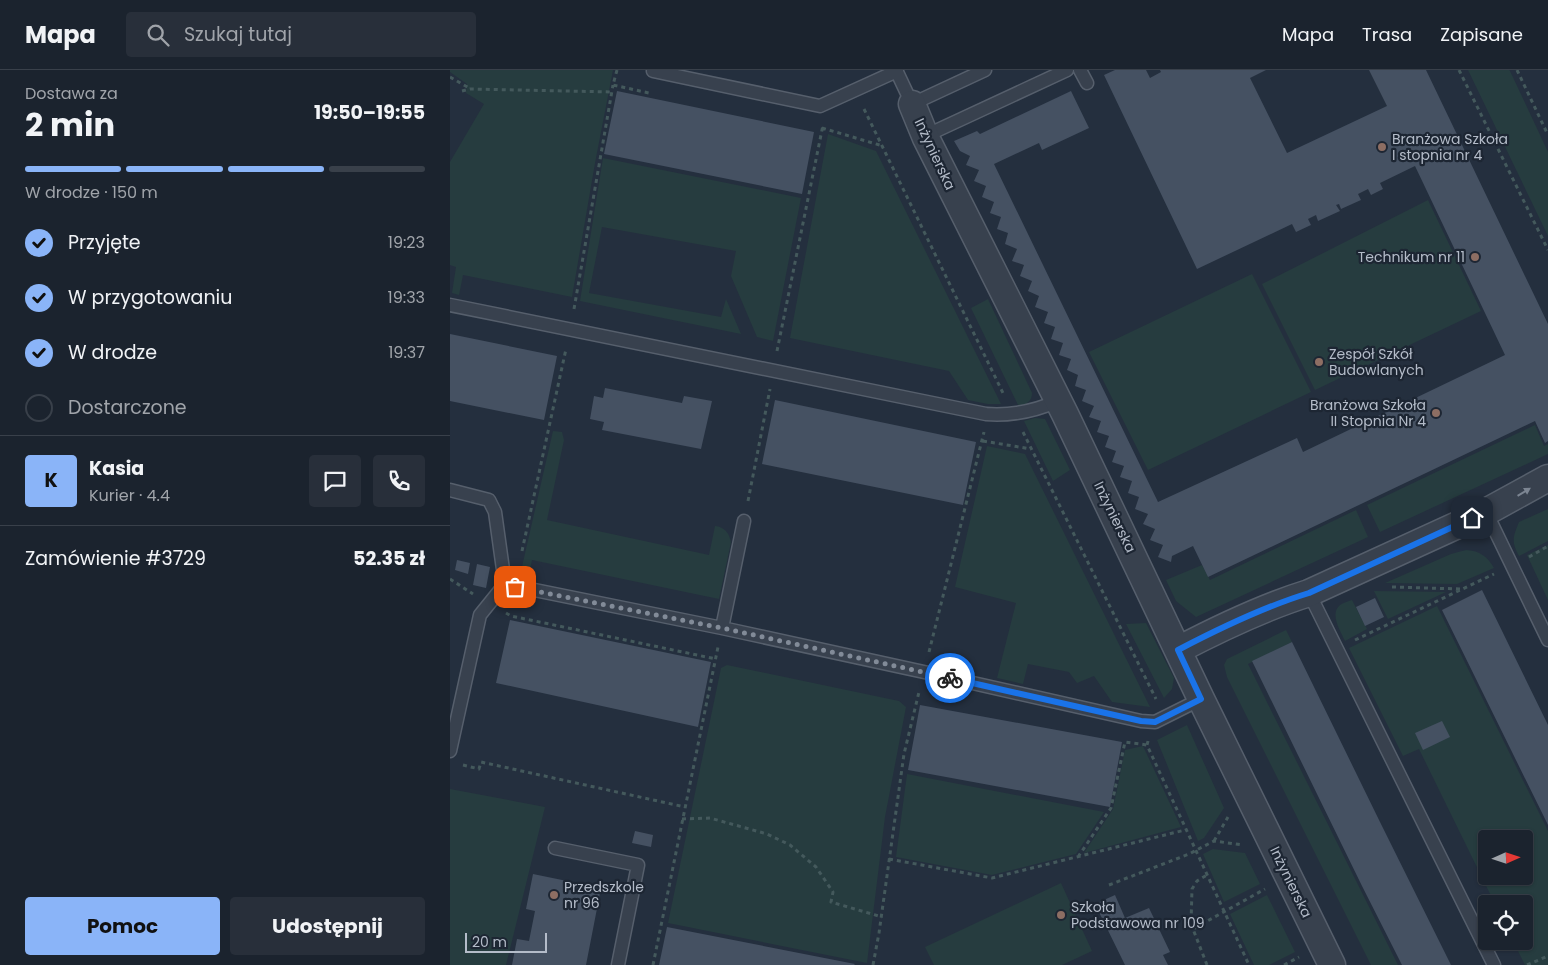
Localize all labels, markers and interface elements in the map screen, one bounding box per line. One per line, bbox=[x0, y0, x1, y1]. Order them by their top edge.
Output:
search box bbox=[126, 12, 476, 57]
text: Mapa bbox=[25, 18, 96, 51]
icon: search bbox=[144, 21, 172, 49]
text: Szukaj tutaj bbox=[184, 21, 292, 48]
text: Mapa bbox=[1282, 22, 1334, 47]
text: Trasa bbox=[1362, 22, 1412, 47]
text: Zapisane bbox=[1440, 22, 1523, 47]
text: Dostawa za bbox=[25, 82, 118, 105]
text: 19:50–19:55 bbox=[314, 99, 425, 126]
text: 2 min bbox=[25, 102, 115, 147]
street label: Inżynierska bbox=[910, 115, 960, 193]
place label: Branżowa Szkoła I stopnia nr 4 bbox=[1392, 129, 1508, 165]
marker: Branżowa Szkoła I stopnia nr 4 bbox=[1376, 141, 1388, 153]
text: W drodze · 150 m bbox=[25, 181, 158, 204]
icon: check bbox=[25, 229, 53, 257]
text: Przyjęte bbox=[68, 229, 141, 256]
text: 19:23 bbox=[388, 231, 425, 254]
place label: Technikum nr 11 bbox=[1358, 247, 1465, 267]
marker: Technikum nr 11 bbox=[1469, 251, 1481, 263]
icon: check bbox=[25, 284, 53, 312]
text: W przygotowaniu bbox=[68, 284, 232, 311]
text: 19:33 bbox=[388, 286, 425, 309]
icon: check bbox=[25, 339, 53, 367]
text: W drodze bbox=[68, 339, 157, 366]
text: 19:37 bbox=[388, 341, 425, 364]
place label: Zespół Szkół Budowlanych bbox=[1329, 344, 1424, 380]
marker: Zespół Szkół Budowlanych bbox=[1313, 356, 1325, 368]
text: Dostarczone bbox=[68, 394, 187, 421]
place label: Branżowa Szkoła II Stopnia Nr 4 bbox=[1310, 395, 1426, 431]
marker: Branżowa Szkoła II Stopnia Nr 4 bbox=[1430, 407, 1442, 419]
text: Kasia bbox=[89, 455, 144, 482]
button: chat bbox=[309, 455, 361, 507]
button: phone bbox=[373, 455, 425, 507]
text: K bbox=[44, 467, 58, 494]
street label: Inżynierska bbox=[1089, 478, 1141, 556]
text: Kurier · 4.4 bbox=[89, 484, 170, 507]
one-way arrow bbox=[1518, 487, 1531, 496]
pin bbox=[1451, 497, 1493, 539]
icon: home bbox=[1458, 504, 1486, 532]
text: Zamówienie #3729 bbox=[25, 545, 206, 572]
text: 52.35 zł bbox=[353, 545, 425, 572]
pin bbox=[494, 566, 536, 608]
icon: bag bbox=[501, 573, 529, 601]
courier bbox=[925, 653, 975, 703]
icon: bike bbox=[936, 664, 964, 692]
north arrow bbox=[1478, 830, 1532, 885]
map controls bbox=[1478, 830, 1533, 950]
street label: Inżynierska bbox=[1265, 843, 1317, 921]
place label: Przedszkole nr 96 bbox=[564, 877, 644, 913]
marker: Przedszkole nr 96 bbox=[548, 889, 560, 901]
button: locate bbox=[1478, 895, 1533, 950]
button: Pomoc bbox=[25, 897, 220, 955]
button: Udostępnij bbox=[230, 897, 425, 955]
place label: Szkoła Podstawowa nr 109 bbox=[1071, 897, 1205, 933]
marker: Szkoła Podstawowa nr 109 bbox=[1055, 909, 1067, 921]
scale bar bbox=[465, 930, 548, 953]
text: 20 m bbox=[472, 932, 507, 952]

